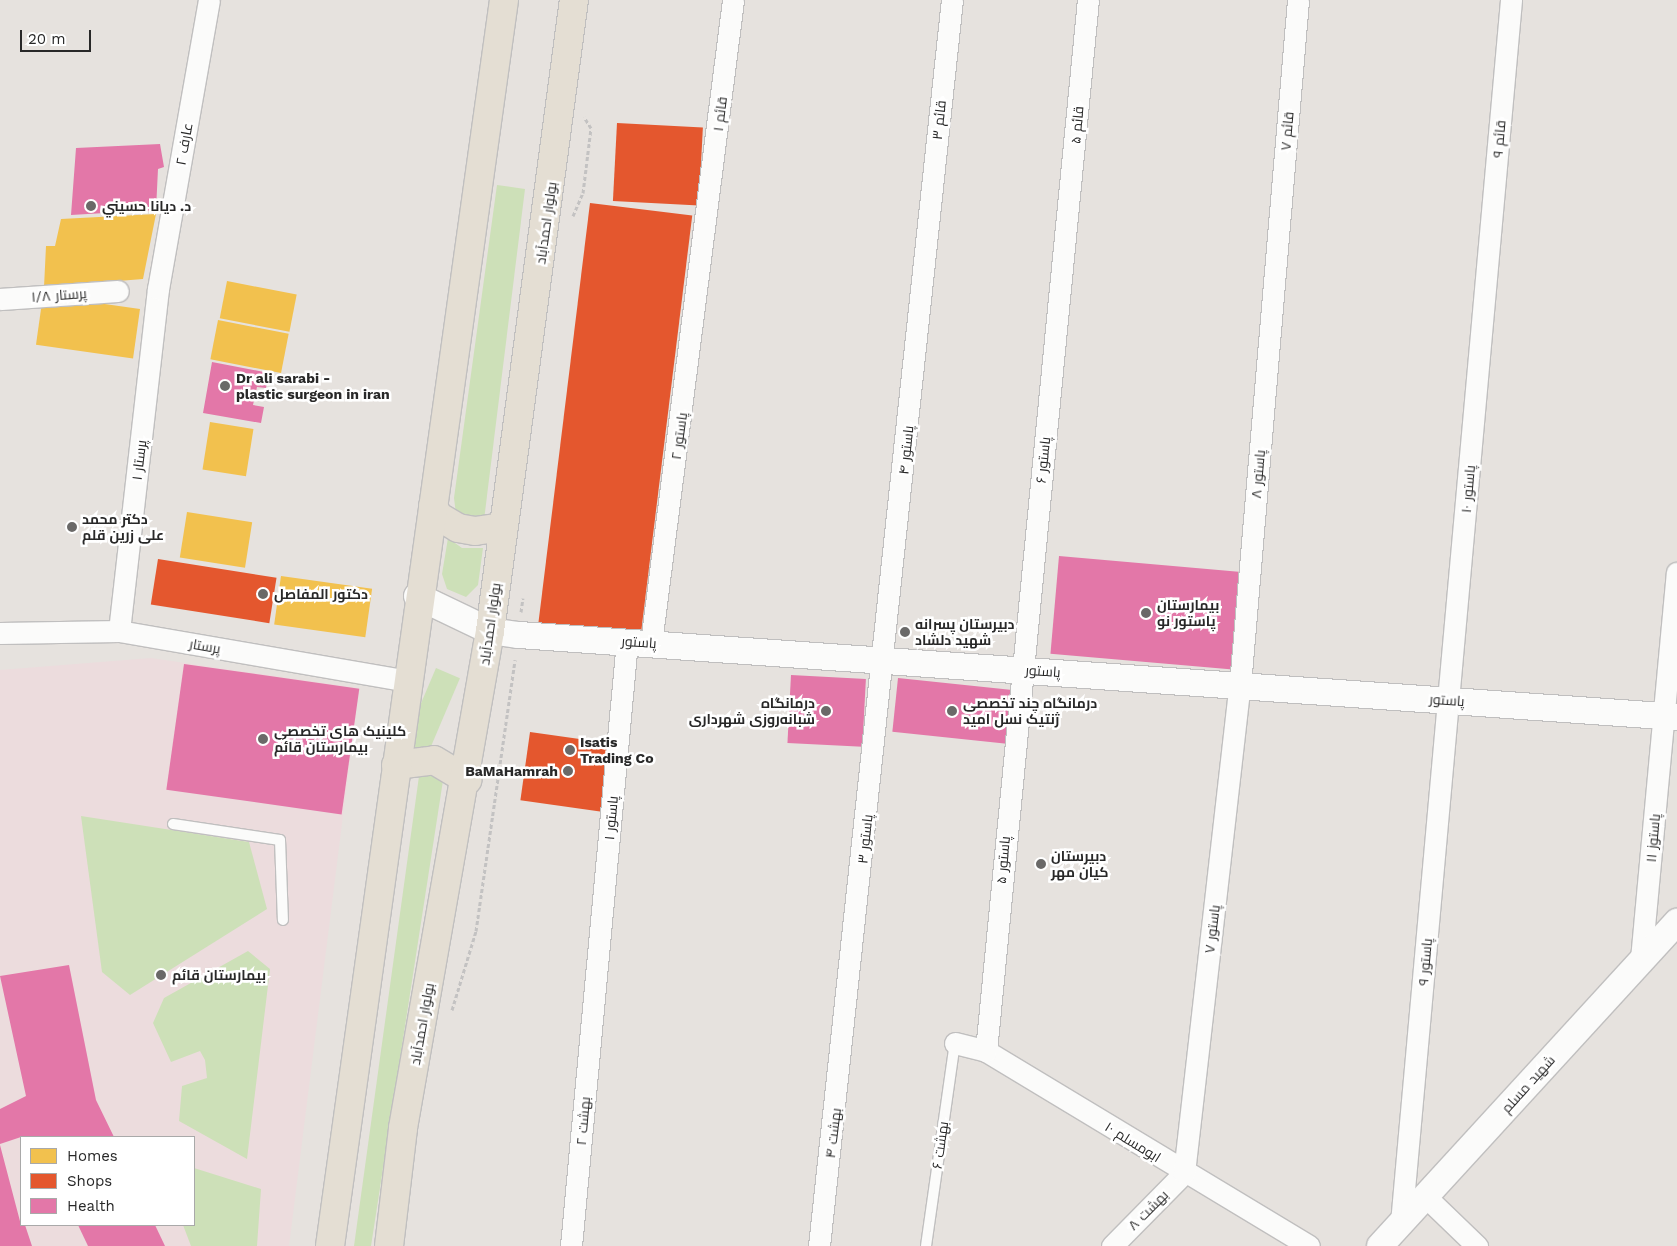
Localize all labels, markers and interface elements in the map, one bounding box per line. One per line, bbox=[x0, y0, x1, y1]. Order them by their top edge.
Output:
scale bar bbox=[22, 20, 94, 52]
text: 20 m bbox=[28, 30, 66, 48]
street label: قائم ۱ bbox=[710, 96, 730, 132]
street label: قائم ۳ bbox=[929, 99, 949, 141]
street label: قائم ۵ bbox=[1067, 105, 1087, 145]
street label: قائم ۷ bbox=[1277, 111, 1297, 151]
street label: قائم ۹ bbox=[1489, 120, 1509, 158]
street label: عارف ۲ bbox=[172, 122, 196, 166]
street label: بولوار احمدآباد bbox=[532, 181, 560, 265]
place label: د. ديانا حسيني bbox=[102, 198, 191, 214]
marker: د. ديانا حسيني bbox=[84, 199, 98, 213]
street label: پرستار ۱/۸ bbox=[31, 285, 87, 305]
place label: Dr ali sarabi - plastic surgeon in iran bbox=[236, 370, 390, 402]
marker: Dr ali sarabi - plastic surgeon in iran bbox=[218, 379, 232, 393]
street label: پاستور ۲ bbox=[667, 411, 691, 461]
street label: پاستور ۴ bbox=[895, 425, 917, 475]
street label: پاستور ۶ bbox=[1032, 436, 1054, 484]
street label: پرستار ۱ bbox=[128, 439, 150, 481]
street label: پاستور ۸ bbox=[1248, 449, 1268, 499]
street label: پاستور ۱۰ bbox=[1458, 464, 1478, 514]
place label: دکتر محمد علی زرین قلم bbox=[82, 511, 164, 544]
marker: دکتر محمد علی زرین قلم bbox=[66, 521, 78, 533]
street label: بولوار احمدآباد bbox=[476, 582, 504, 666]
place label: دكتور المفاصل bbox=[274, 586, 368, 602]
marker: دكتور المفاصل bbox=[256, 587, 270, 601]
place label: بیمارستان پاستور نو bbox=[1157, 597, 1219, 630]
marker: بیمارستان پاستور نو bbox=[1139, 606, 1153, 620]
place label: دبیرستان پسرانه شهید دلشاد bbox=[915, 616, 1015, 648]
marker: دبیرستان پسرانه شهید دلشاد bbox=[899, 626, 911, 638]
street label: پاستور bbox=[621, 632, 657, 652]
street label: پرستار bbox=[188, 635, 222, 657]
street label: پاستور bbox=[1025, 661, 1061, 681]
street label: پاستور bbox=[1429, 690, 1465, 710]
place label: درمانگاه شبانه‌روزی شهرداری bbox=[689, 695, 815, 728]
place label: درمانگاه چند تخصصی ژنتیک نسل امید bbox=[963, 695, 1097, 728]
marker: درمانگاه شبانه‌روزی شهرداری bbox=[819, 704, 833, 718]
marker: درمانگاه چند تخصصی ژنتیک نسل امید bbox=[945, 704, 959, 718]
place label: کلینیک های تخصصی بیمارستان قائم bbox=[274, 723, 406, 756]
marker: کلینیک های تخصصی بیمارستان قائم bbox=[256, 732, 270, 746]
place label: Isatis Trading Co bbox=[580, 734, 654, 766]
marker: Isatis Trading Co bbox=[564, 744, 576, 756]
place label: BaMaHamrah bbox=[465, 763, 558, 779]
marker: BaMaHamrah bbox=[562, 765, 574, 777]
street label: پاستور ۱ bbox=[601, 795, 621, 841]
street label: پاستور ۳ bbox=[854, 813, 876, 865]
street label: پاستوز ۱۱ bbox=[1643, 813, 1663, 863]
street label: پاستور ۵ bbox=[993, 835, 1013, 885]
place label: دبیرستان کیان مهر bbox=[1051, 848, 1109, 880]
marker: دبیرستان کیان مهر bbox=[1035, 858, 1047, 870]
street label: پاستور ۷ bbox=[1201, 904, 1223, 954]
street label: پاستور ۹ bbox=[1415, 938, 1435, 986]
place label: بیمارستان قائم bbox=[172, 967, 266, 983]
marker: بیمارستان قائم bbox=[154, 968, 168, 982]
street label: بولوار احمدآباد bbox=[407, 982, 437, 1066]
street label: شهید مسلم bbox=[1498, 1052, 1558, 1116]
street label: بهشت ۲ bbox=[573, 1096, 593, 1146]
street label: بهشت ۴ bbox=[822, 1107, 844, 1159]
street label: ابومسلم ۱۰ bbox=[1102, 1118, 1164, 1166]
street label: بهشت ۶ bbox=[928, 1120, 952, 1170]
legend bbox=[20, 1136, 195, 1226]
text: Homes bbox=[67, 1147, 118, 1165]
text: Shops bbox=[67, 1172, 112, 1190]
street label: بهشت ۸ bbox=[1124, 1186, 1172, 1234]
text: Health bbox=[67, 1197, 115, 1215]

